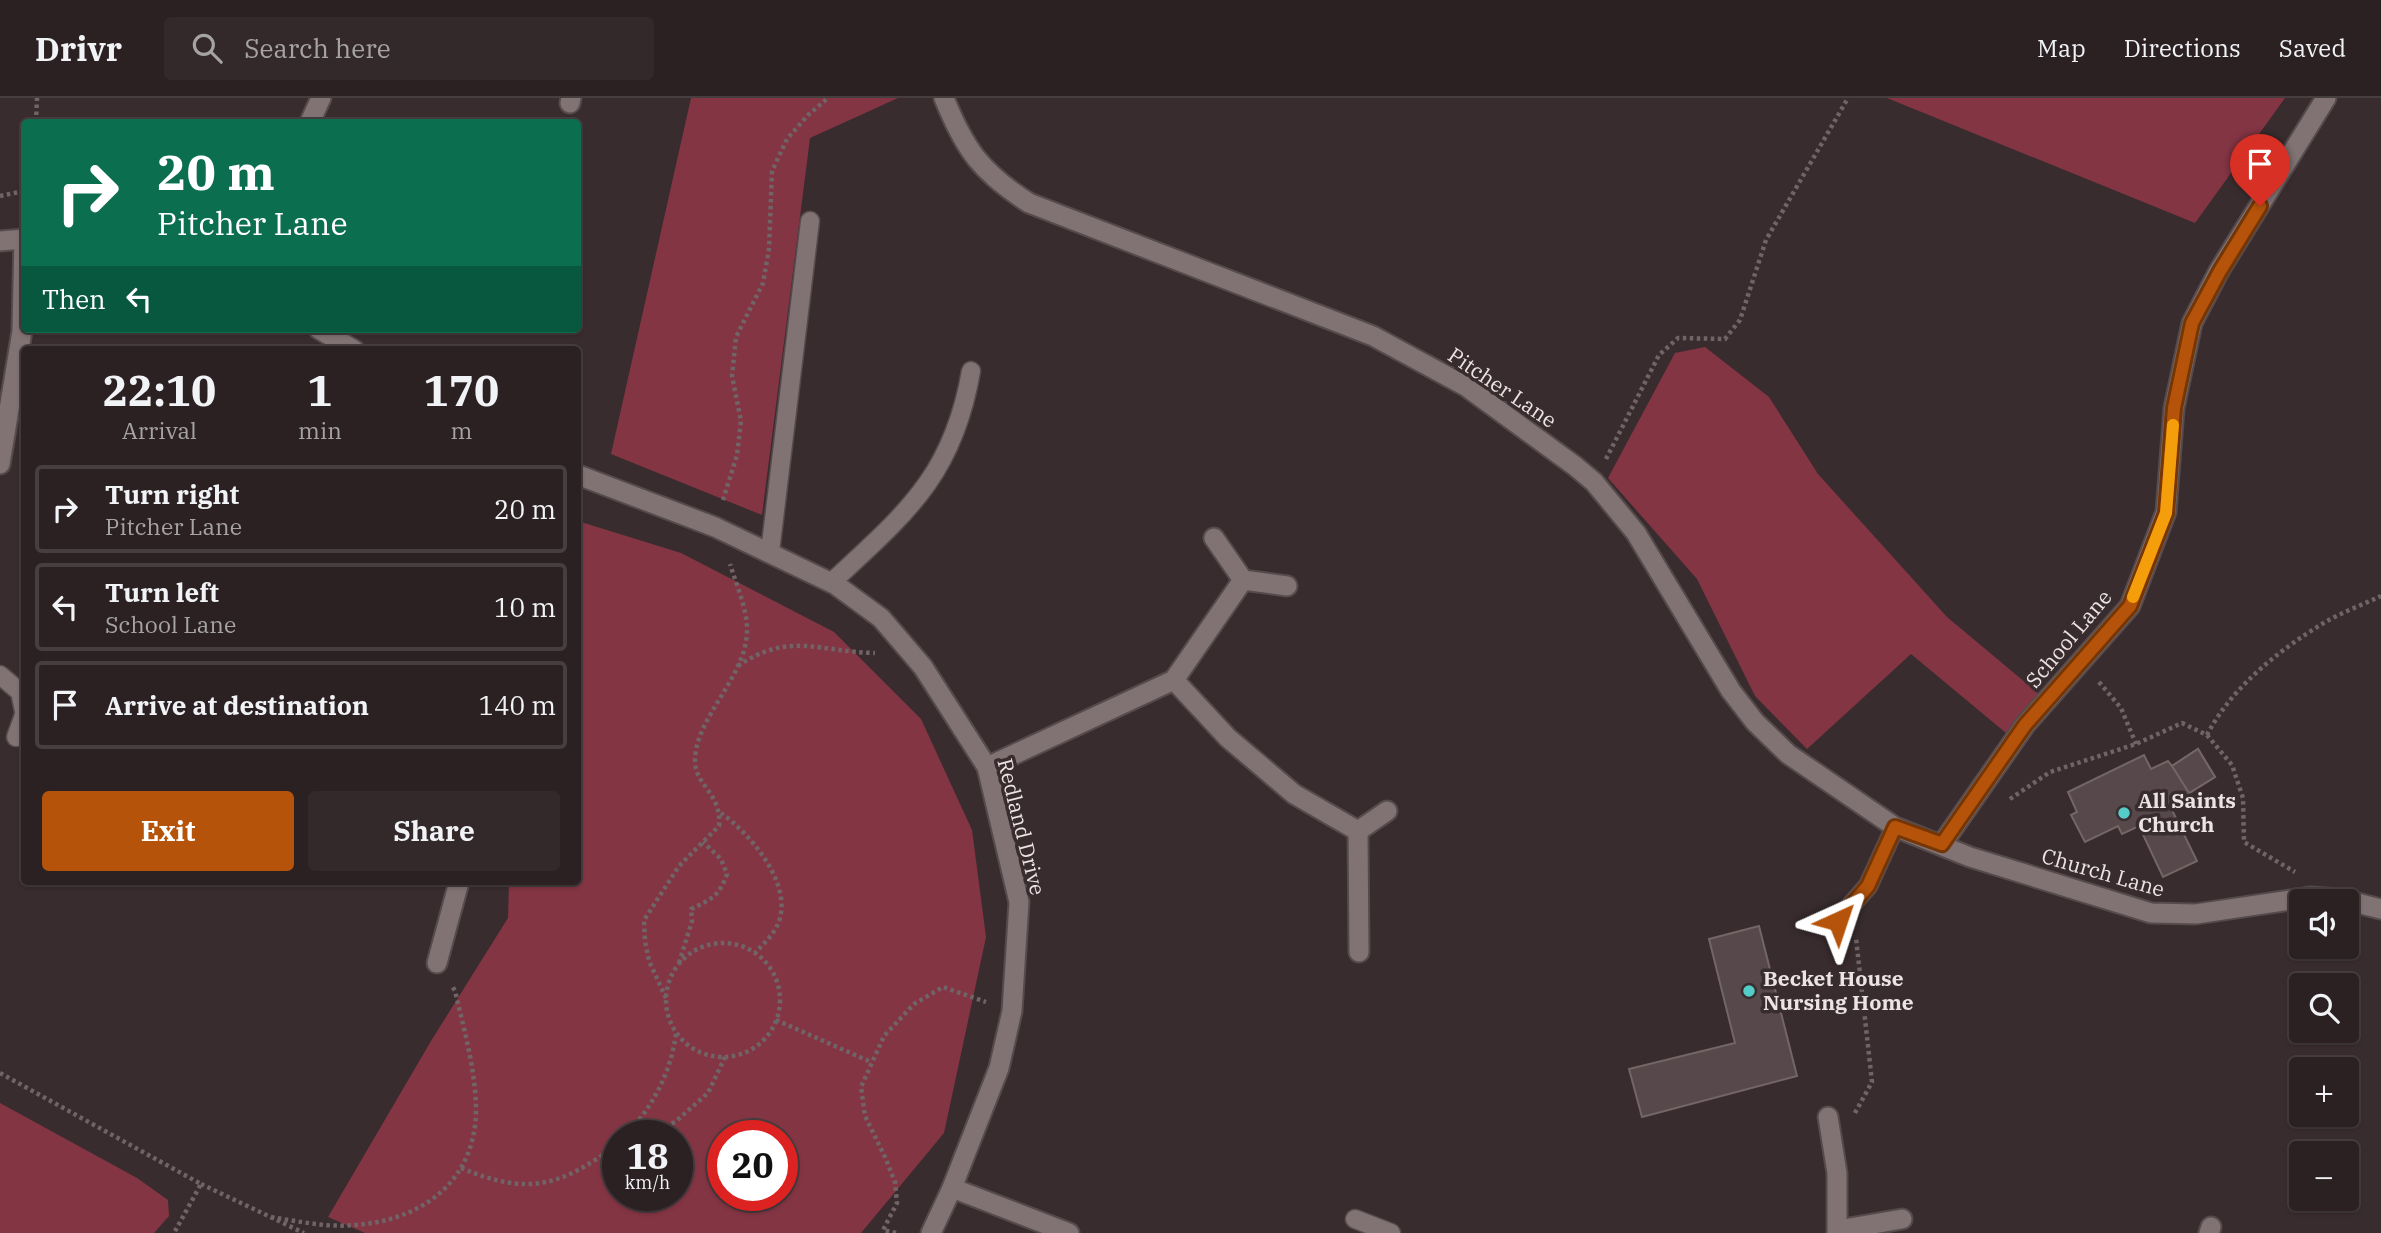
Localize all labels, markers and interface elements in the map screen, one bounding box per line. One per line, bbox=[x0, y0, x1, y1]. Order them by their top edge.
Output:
search box bbox=[164, 17, 654, 80]
text: Drivr bbox=[35, 27, 122, 70]
icon: search bbox=[188, 29, 226, 67]
text: Search here bbox=[244, 31, 391, 65]
text: Map bbox=[2037, 32, 2086, 64]
text: Directions bbox=[2124, 32, 2241, 64]
text: Saved bbox=[2279, 32, 2346, 64]
pin bbox=[2230, 134, 2290, 206]
text: 20 m bbox=[157, 140, 275, 203]
icon: arrive bbox=[2241, 145, 2279, 183]
icon: right bbox=[42, 147, 133, 238]
text: Pitcher Lane bbox=[157, 202, 348, 244]
icon: left bbox=[120, 280, 158, 318]
text: Then bbox=[42, 282, 106, 316]
street label: Pitcher Lane bbox=[1443, 341, 1562, 434]
text: 22:10 bbox=[103, 363, 216, 418]
text: 1 bbox=[307, 363, 333, 418]
text: 170 bbox=[424, 363, 499, 418]
text: Arrival bbox=[122, 415, 197, 445]
text: min bbox=[298, 415, 342, 445]
text: m bbox=[450, 415, 472, 445]
text: Turn right bbox=[105, 477, 239, 511]
icon: right bbox=[46, 490, 84, 528]
text: 20 m bbox=[494, 492, 556, 526]
text: Pitcher Lane bbox=[105, 511, 242, 541]
text: Turn left bbox=[105, 575, 219, 609]
street label: School Lane bbox=[2019, 583, 2118, 693]
icon: left bbox=[46, 588, 84, 626]
text: 10 m bbox=[494, 590, 556, 624]
text: School Lane bbox=[105, 609, 236, 639]
icon: arrive bbox=[46, 686, 84, 724]
text: Arrive at destination bbox=[105, 688, 369, 722]
text: 140 m bbox=[478, 688, 556, 722]
street label: Redland Drive bbox=[991, 756, 1052, 898]
place label: All Saints Church bbox=[2138, 786, 2236, 838]
button: Exit bbox=[42, 791, 294, 871]
button: Share bbox=[308, 791, 560, 871]
marker: All Saints Church bbox=[2116, 805, 2132, 821]
street label: Church Lane bbox=[2039, 841, 2168, 903]
position arrow bbox=[1801, 884, 1875, 958]
map controls bbox=[2289, 889, 2359, 1211]
button: sound bbox=[2289, 889, 2359, 959]
place label: Becket House Nursing Home bbox=[1763, 964, 1914, 1016]
button: search bbox=[2289, 973, 2359, 1043]
marker: Becket House Nursing Home bbox=[1741, 983, 1757, 999]
button: + bbox=[2289, 1057, 2359, 1127]
speed limit sign: 20 bbox=[707, 1120, 798, 1211]
text: 18 bbox=[626, 1133, 669, 1179]
button: − bbox=[2289, 1141, 2359, 1211]
text: km/h bbox=[625, 1171, 670, 1194]

